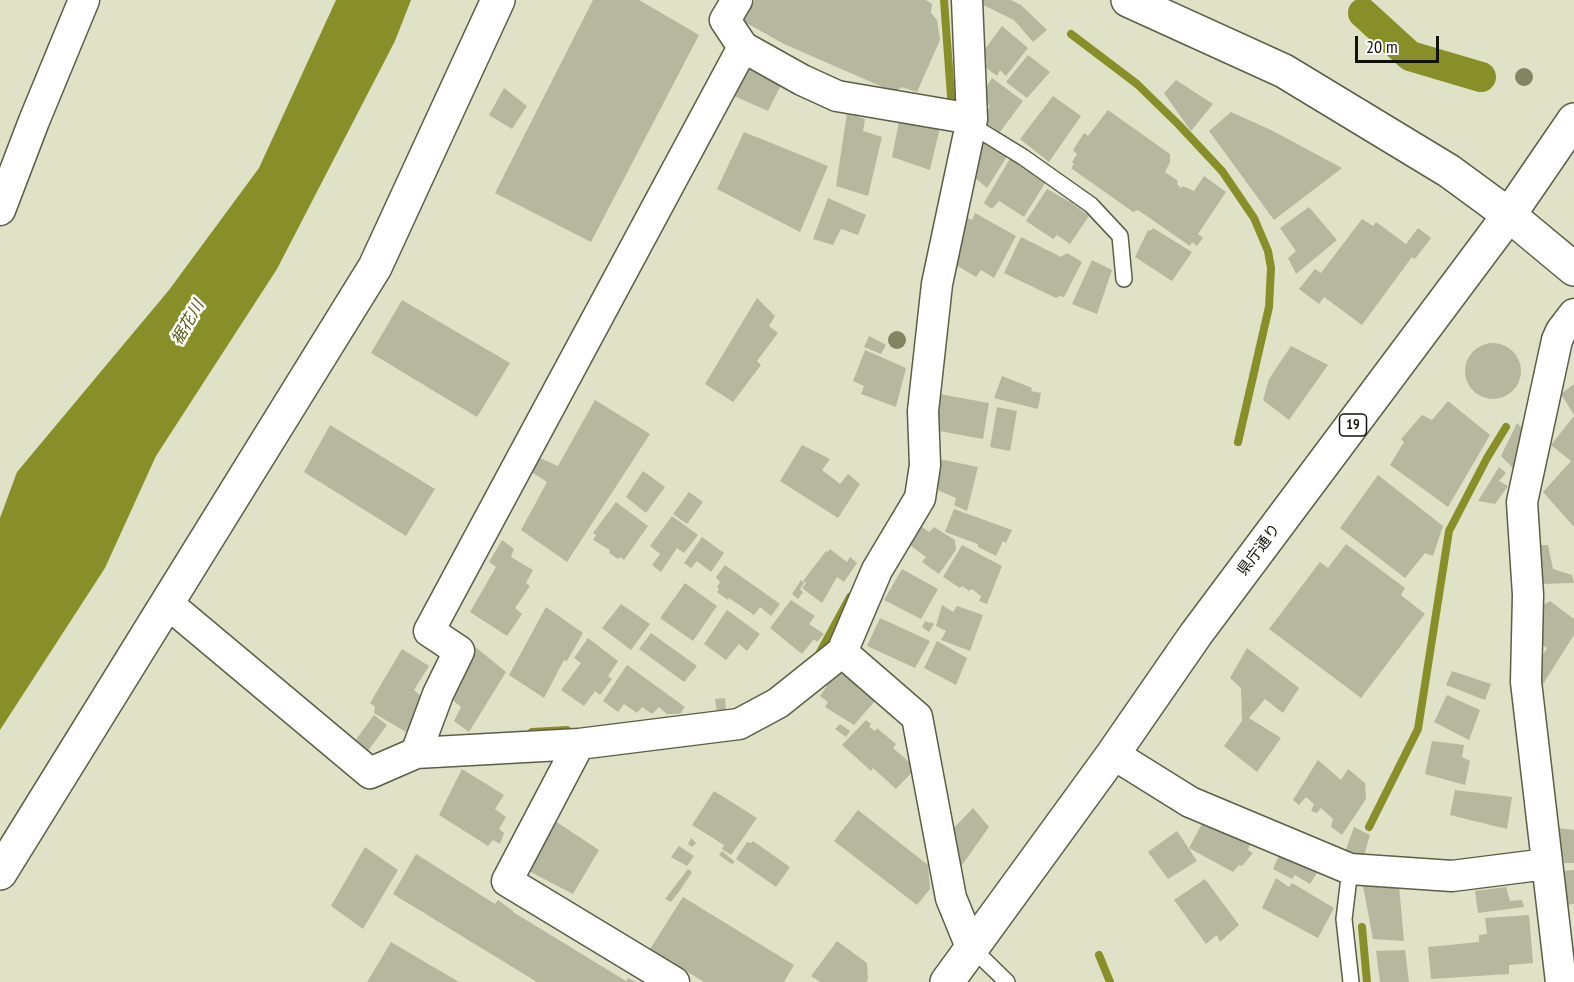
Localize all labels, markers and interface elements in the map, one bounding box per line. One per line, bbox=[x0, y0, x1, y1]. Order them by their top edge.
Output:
scale bar bbox=[1358, 24, 1442, 62]
text: 20 m bbox=[1366, 35, 1398, 58]
water label: 裾花川 bbox=[168, 297, 208, 349]
road number: 19 bbox=[1340, 414, 1366, 436]
street label: 県庁通り bbox=[1234, 521, 1284, 579]

